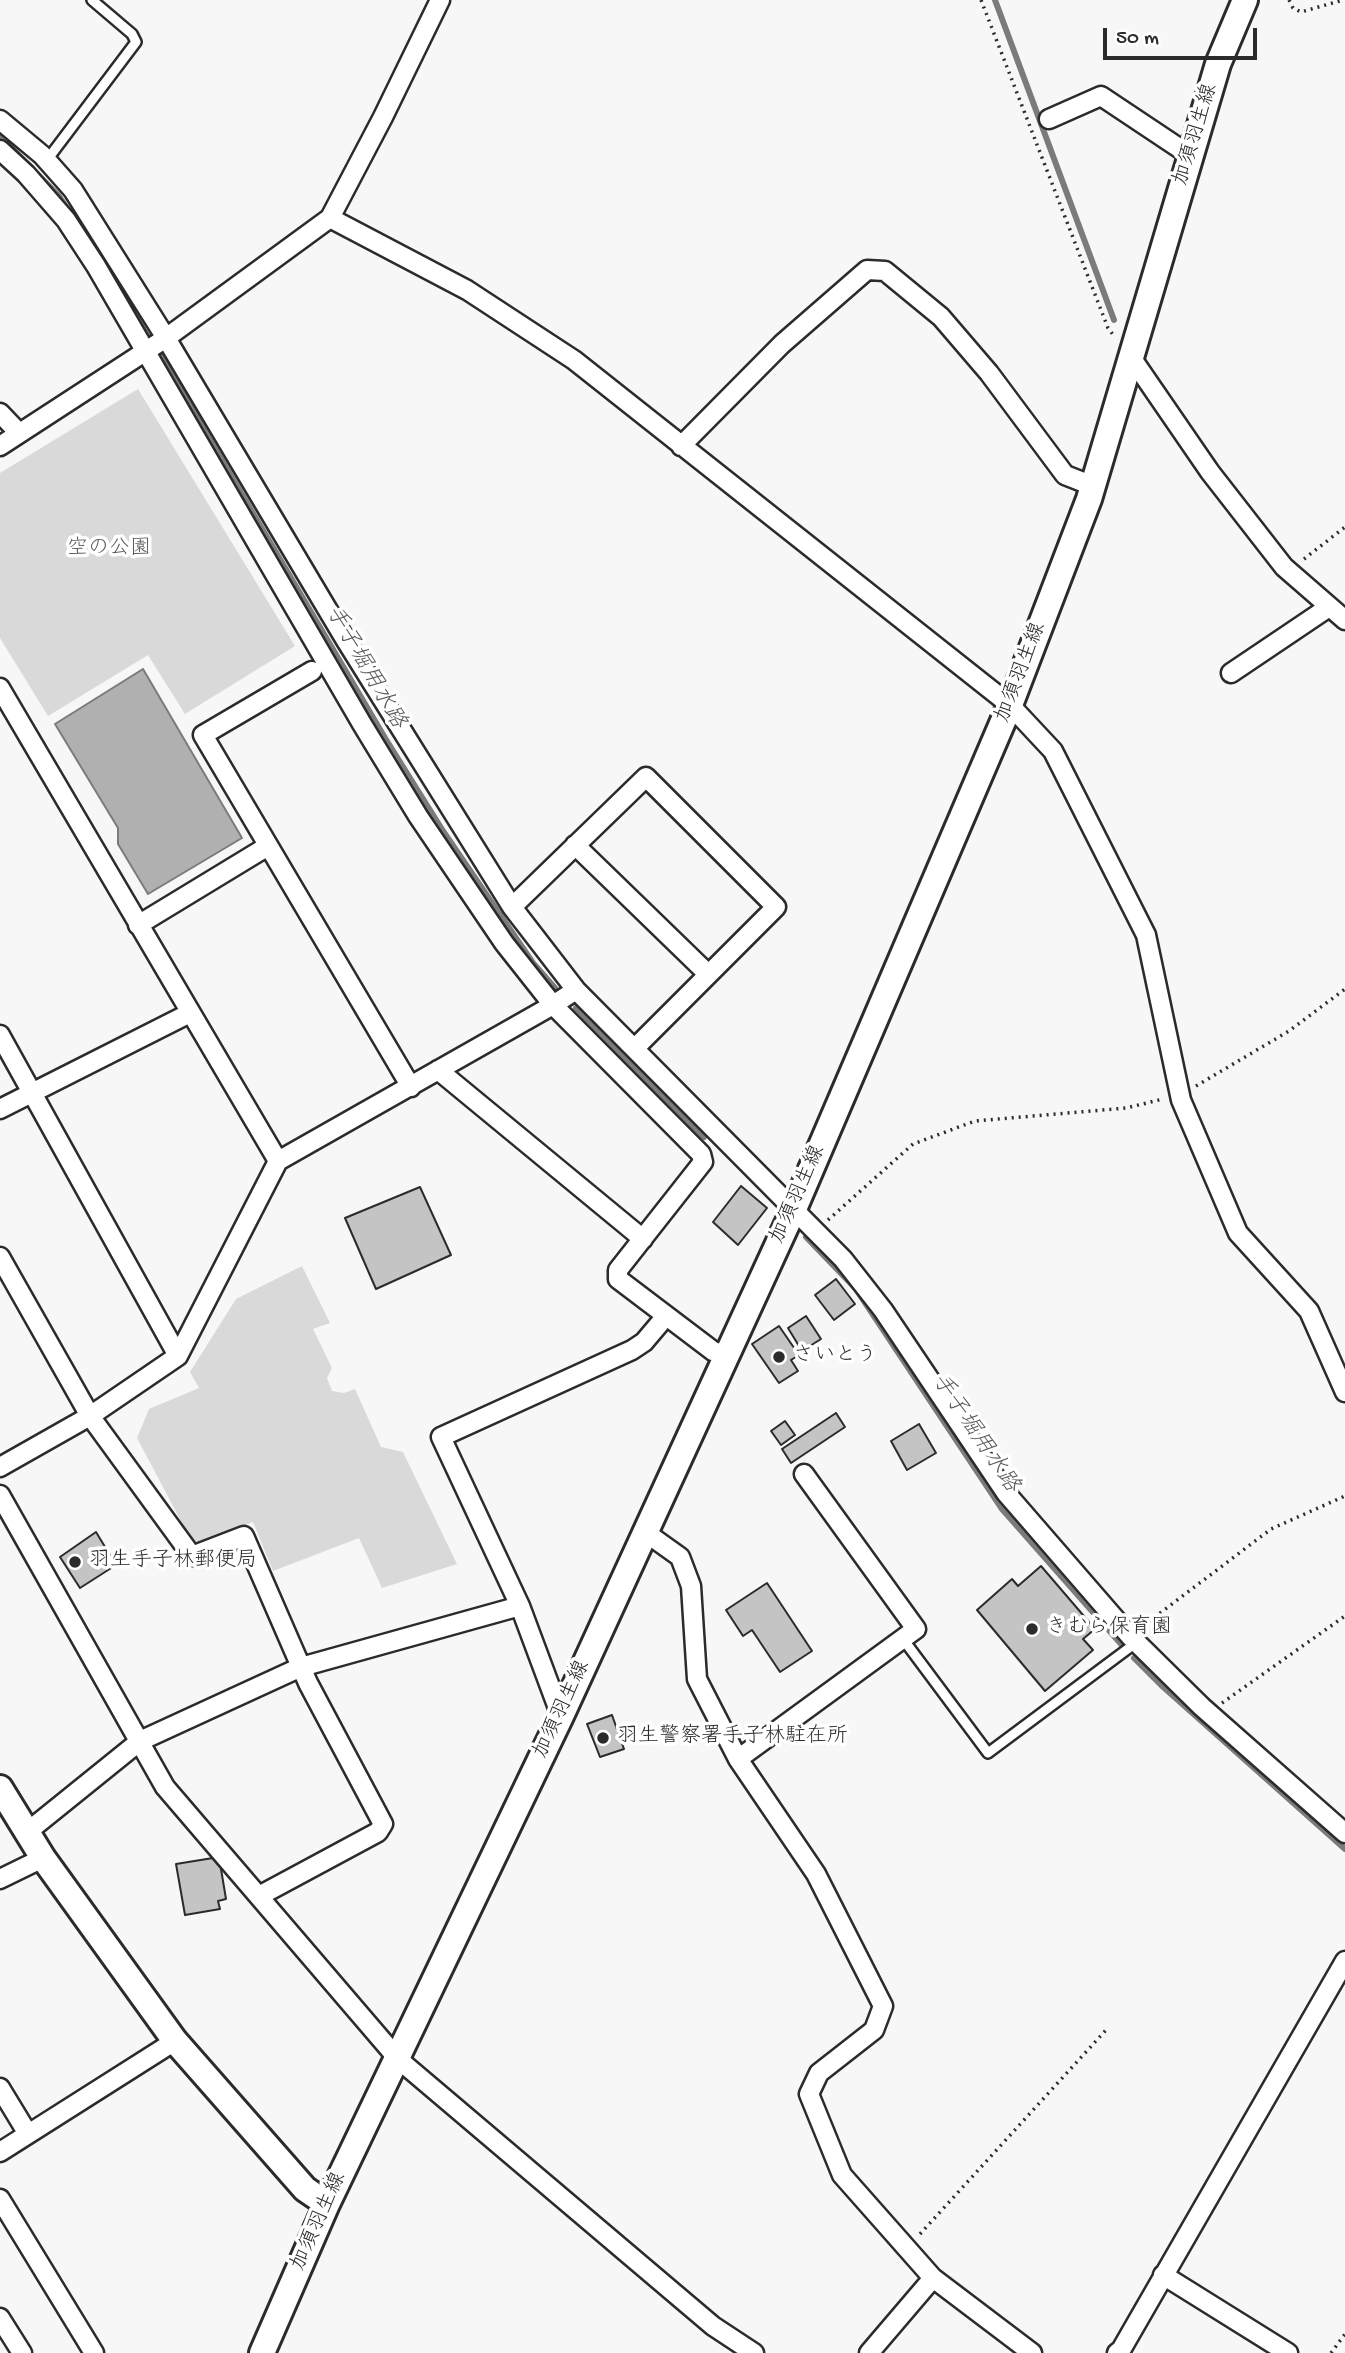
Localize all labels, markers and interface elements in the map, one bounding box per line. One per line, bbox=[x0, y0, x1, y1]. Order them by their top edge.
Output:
scale bar bbox=[1107, 14, 1261, 58]
text: 50 m bbox=[1116, 27, 1159, 52]
street label: 加須羽生線 bbox=[1170, 81, 1224, 189]
park label: 空の公園 bbox=[67, 537, 151, 563]
water label: 手子堀用水路 bbox=[318, 601, 410, 735]
street label: 加須羽生線 bbox=[991, 619, 1053, 727]
street label: 加須羽生線 bbox=[766, 1142, 832, 1248]
place label: さいとう bbox=[793, 1344, 877, 1370]
marker: さいとう bbox=[771, 1349, 787, 1365]
water label: 手子堀用水路 bbox=[924, 1369, 1024, 1499]
place label: 羽生手子林郵便局 bbox=[89, 1549, 257, 1575]
marker: 羽生手子林郵便局 bbox=[67, 1554, 83, 1570]
place label: きむら保育園 bbox=[1046, 1616, 1172, 1642]
marker: きむら保育園 bbox=[1024, 1621, 1040, 1637]
street label: 加須羽生線 bbox=[529, 1657, 597, 1763]
place label: 羽生警察署手子林駐在所 bbox=[617, 1725, 848, 1751]
marker: 羽生警察署手子林駐在所 bbox=[595, 1730, 611, 1746]
street label: 加須羽生線 bbox=[287, 2169, 353, 2275]

